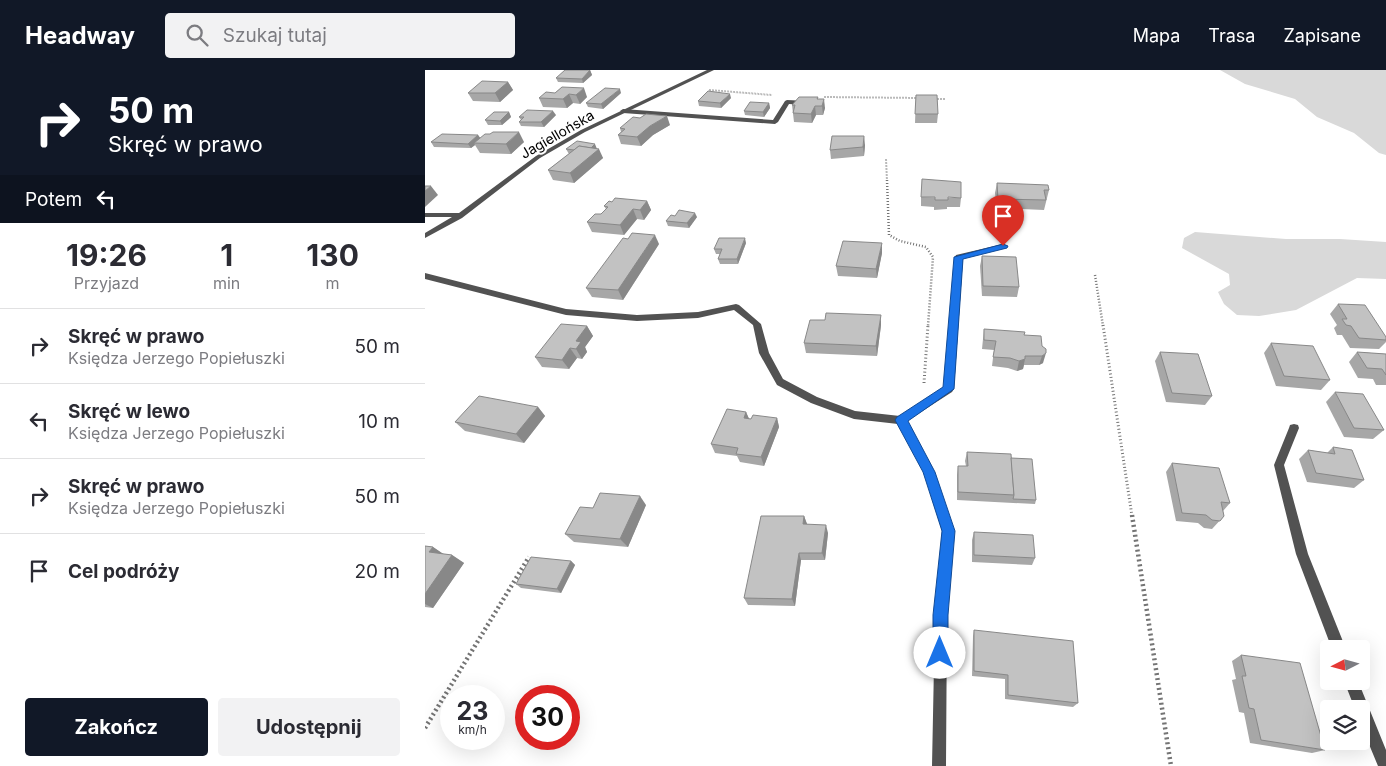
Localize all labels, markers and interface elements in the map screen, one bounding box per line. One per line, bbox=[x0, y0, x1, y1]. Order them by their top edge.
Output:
search box bbox=[165, 13, 515, 58]
text: Headway bbox=[25, 21, 135, 50]
icon: search bbox=[183, 21, 211, 49]
text: Szukaj tutaj bbox=[223, 24, 327, 47]
text: Mapa bbox=[1133, 25, 1180, 46]
text: Trasa bbox=[1208, 25, 1255, 46]
text: Zapisane bbox=[1283, 25, 1361, 46]
text: 50 m bbox=[108, 89, 194, 131]
icon: right bbox=[25, 90, 90, 155]
street label: Jagiellońska bbox=[517, 106, 597, 162]
text: Skręć w prawo bbox=[108, 131, 263, 157]
icon: left bbox=[92, 185, 120, 213]
text: Potem bbox=[25, 188, 82, 211]
pin bbox=[982, 195, 1024, 246]
icon: arrive bbox=[989, 202, 1017, 230]
text: 19:26 bbox=[66, 237, 147, 273]
text: 1 bbox=[220, 237, 233, 273]
text: 130 bbox=[306, 237, 359, 273]
text: Przyjazd bbox=[74, 273, 139, 293]
text: min bbox=[213, 273, 240, 293]
text: m bbox=[326, 273, 340, 293]
text: Skręć w prawo bbox=[68, 325, 204, 348]
icon: right bbox=[25, 332, 53, 360]
text: 50 m bbox=[354, 335, 400, 358]
text: Księdza Jerzego Popiełuszki bbox=[68, 348, 285, 368]
text: Skręć w lewo bbox=[68, 400, 190, 423]
icon: left bbox=[25, 407, 53, 435]
text: 10 m bbox=[358, 410, 400, 433]
text: Księdza Jerzego Popiełuszki bbox=[68, 423, 285, 443]
text: Skręć w prawo bbox=[68, 475, 204, 498]
icon: right bbox=[25, 482, 53, 510]
text: 50 m bbox=[354, 485, 400, 508]
text: Księdza Jerzego Popiełuszki bbox=[68, 498, 285, 518]
icon: arrive bbox=[25, 557, 53, 585]
text: Cel podróży bbox=[68, 560, 180, 583]
text: 20 m bbox=[354, 560, 400, 583]
position arrow bbox=[913, 626, 965, 678]
north arrow bbox=[1320, 640, 1370, 690]
map controls bbox=[1320, 640, 1370, 750]
speed limit sign: 30 bbox=[515, 685, 580, 750]
text: 23 bbox=[457, 696, 488, 726]
button: Zakończ bbox=[25, 698, 208, 756]
button: Udostępnij bbox=[218, 698, 400, 756]
button: layers bbox=[1320, 700, 1370, 750]
text: km/h bbox=[458, 722, 487, 737]

